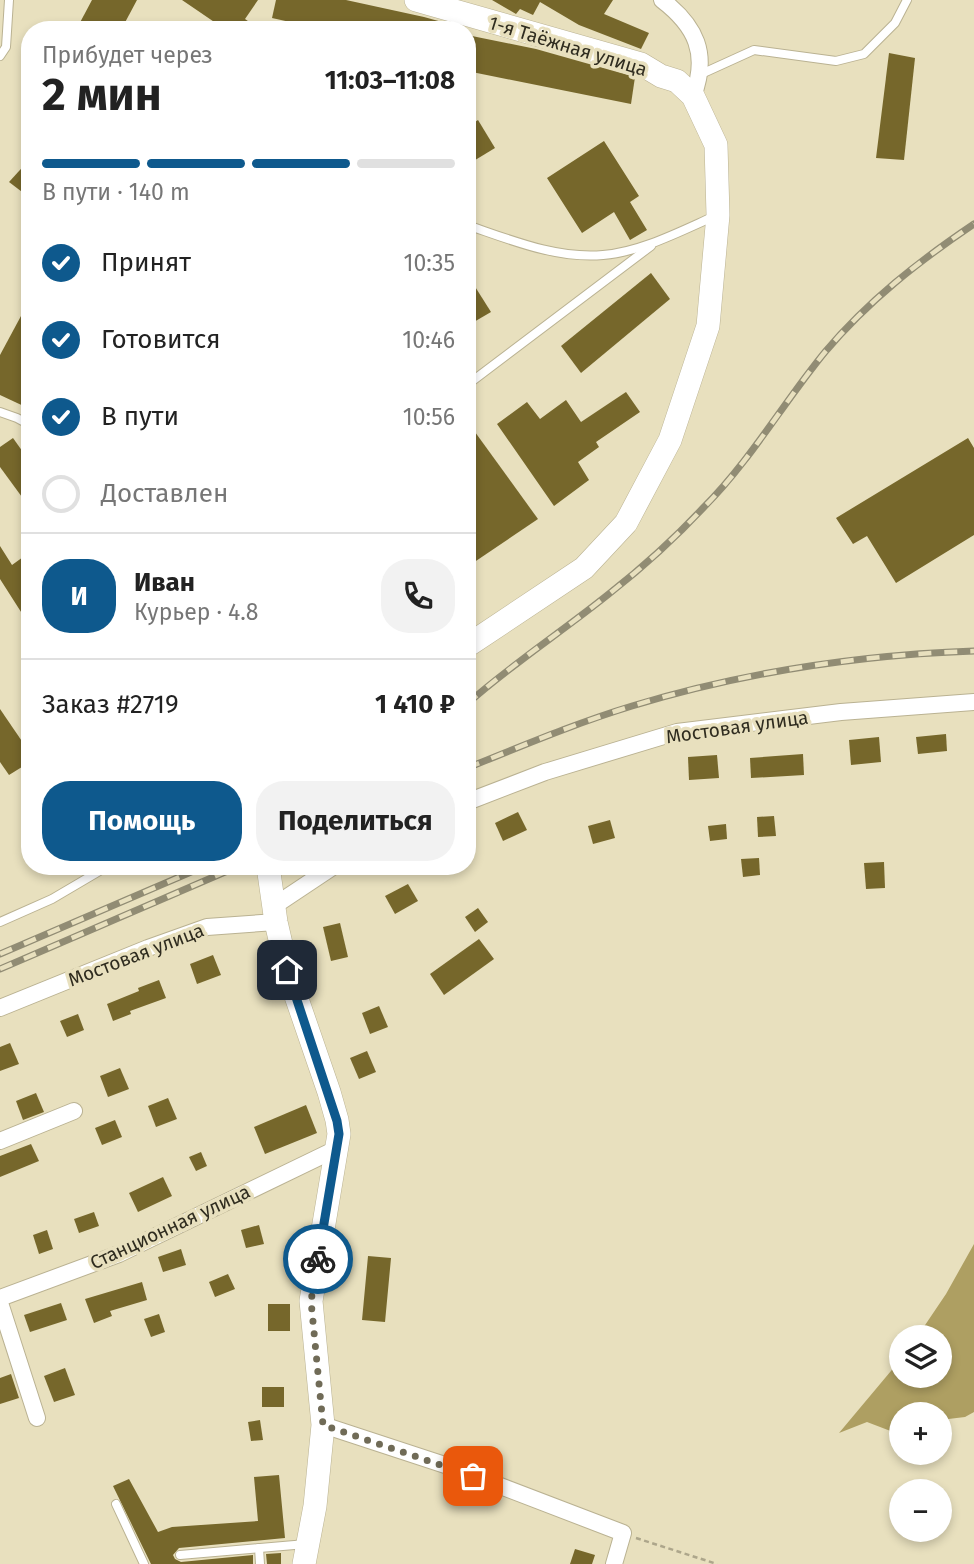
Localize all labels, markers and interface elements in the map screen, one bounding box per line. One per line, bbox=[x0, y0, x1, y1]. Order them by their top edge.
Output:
street label: 1-я Таёжная улица bbox=[486, 11, 650, 81]
text: Прибудет через bbox=[42, 41, 213, 69]
text: 11:03–11:08 bbox=[325, 65, 455, 96]
text: 2 мин bbox=[42, 67, 162, 122]
text: В пути · 140 m bbox=[42, 178, 190, 206]
icon: check bbox=[42, 244, 80, 282]
text: Принят bbox=[101, 247, 191, 278]
text: 10:35 bbox=[403, 249, 455, 277]
icon: check bbox=[42, 321, 80, 359]
text: Готовится bbox=[101, 324, 221, 355]
text: 10:46 bbox=[402, 326, 455, 354]
icon: check bbox=[42, 398, 80, 436]
text: В пути bbox=[101, 401, 179, 432]
text: 10:56 bbox=[403, 403, 455, 431]
text: Доставлен bbox=[101, 478, 228, 509]
button: phone bbox=[381, 559, 455, 633]
text: Иван bbox=[134, 567, 195, 598]
text: И bbox=[70, 581, 88, 612]
text: Курьер · 4.8 bbox=[134, 598, 259, 626]
text: Заказ #2719 bbox=[42, 689, 179, 720]
text: 1 410 ₽ bbox=[375, 689, 455, 720]
street label: Мостовая улица bbox=[664, 706, 810, 748]
button: Помощь bbox=[42, 781, 242, 861]
button: Поделиться bbox=[256, 781, 455, 861]
street label: Мостовая улица bbox=[65, 919, 207, 991]
pin bbox=[257, 940, 317, 1000]
icon: home bbox=[268, 951, 306, 989]
street label: Станционная улица bbox=[86, 1180, 254, 1274]
courier bbox=[283, 1224, 353, 1294]
icon: bike bbox=[299, 1240, 337, 1278]
map controls bbox=[889, 1325, 952, 1542]
button: layers bbox=[889, 1325, 952, 1388]
button: + bbox=[889, 1402, 952, 1465]
pin bbox=[443, 1446, 503, 1506]
icon: bag bbox=[454, 1457, 492, 1495]
button: − bbox=[889, 1479, 952, 1542]

